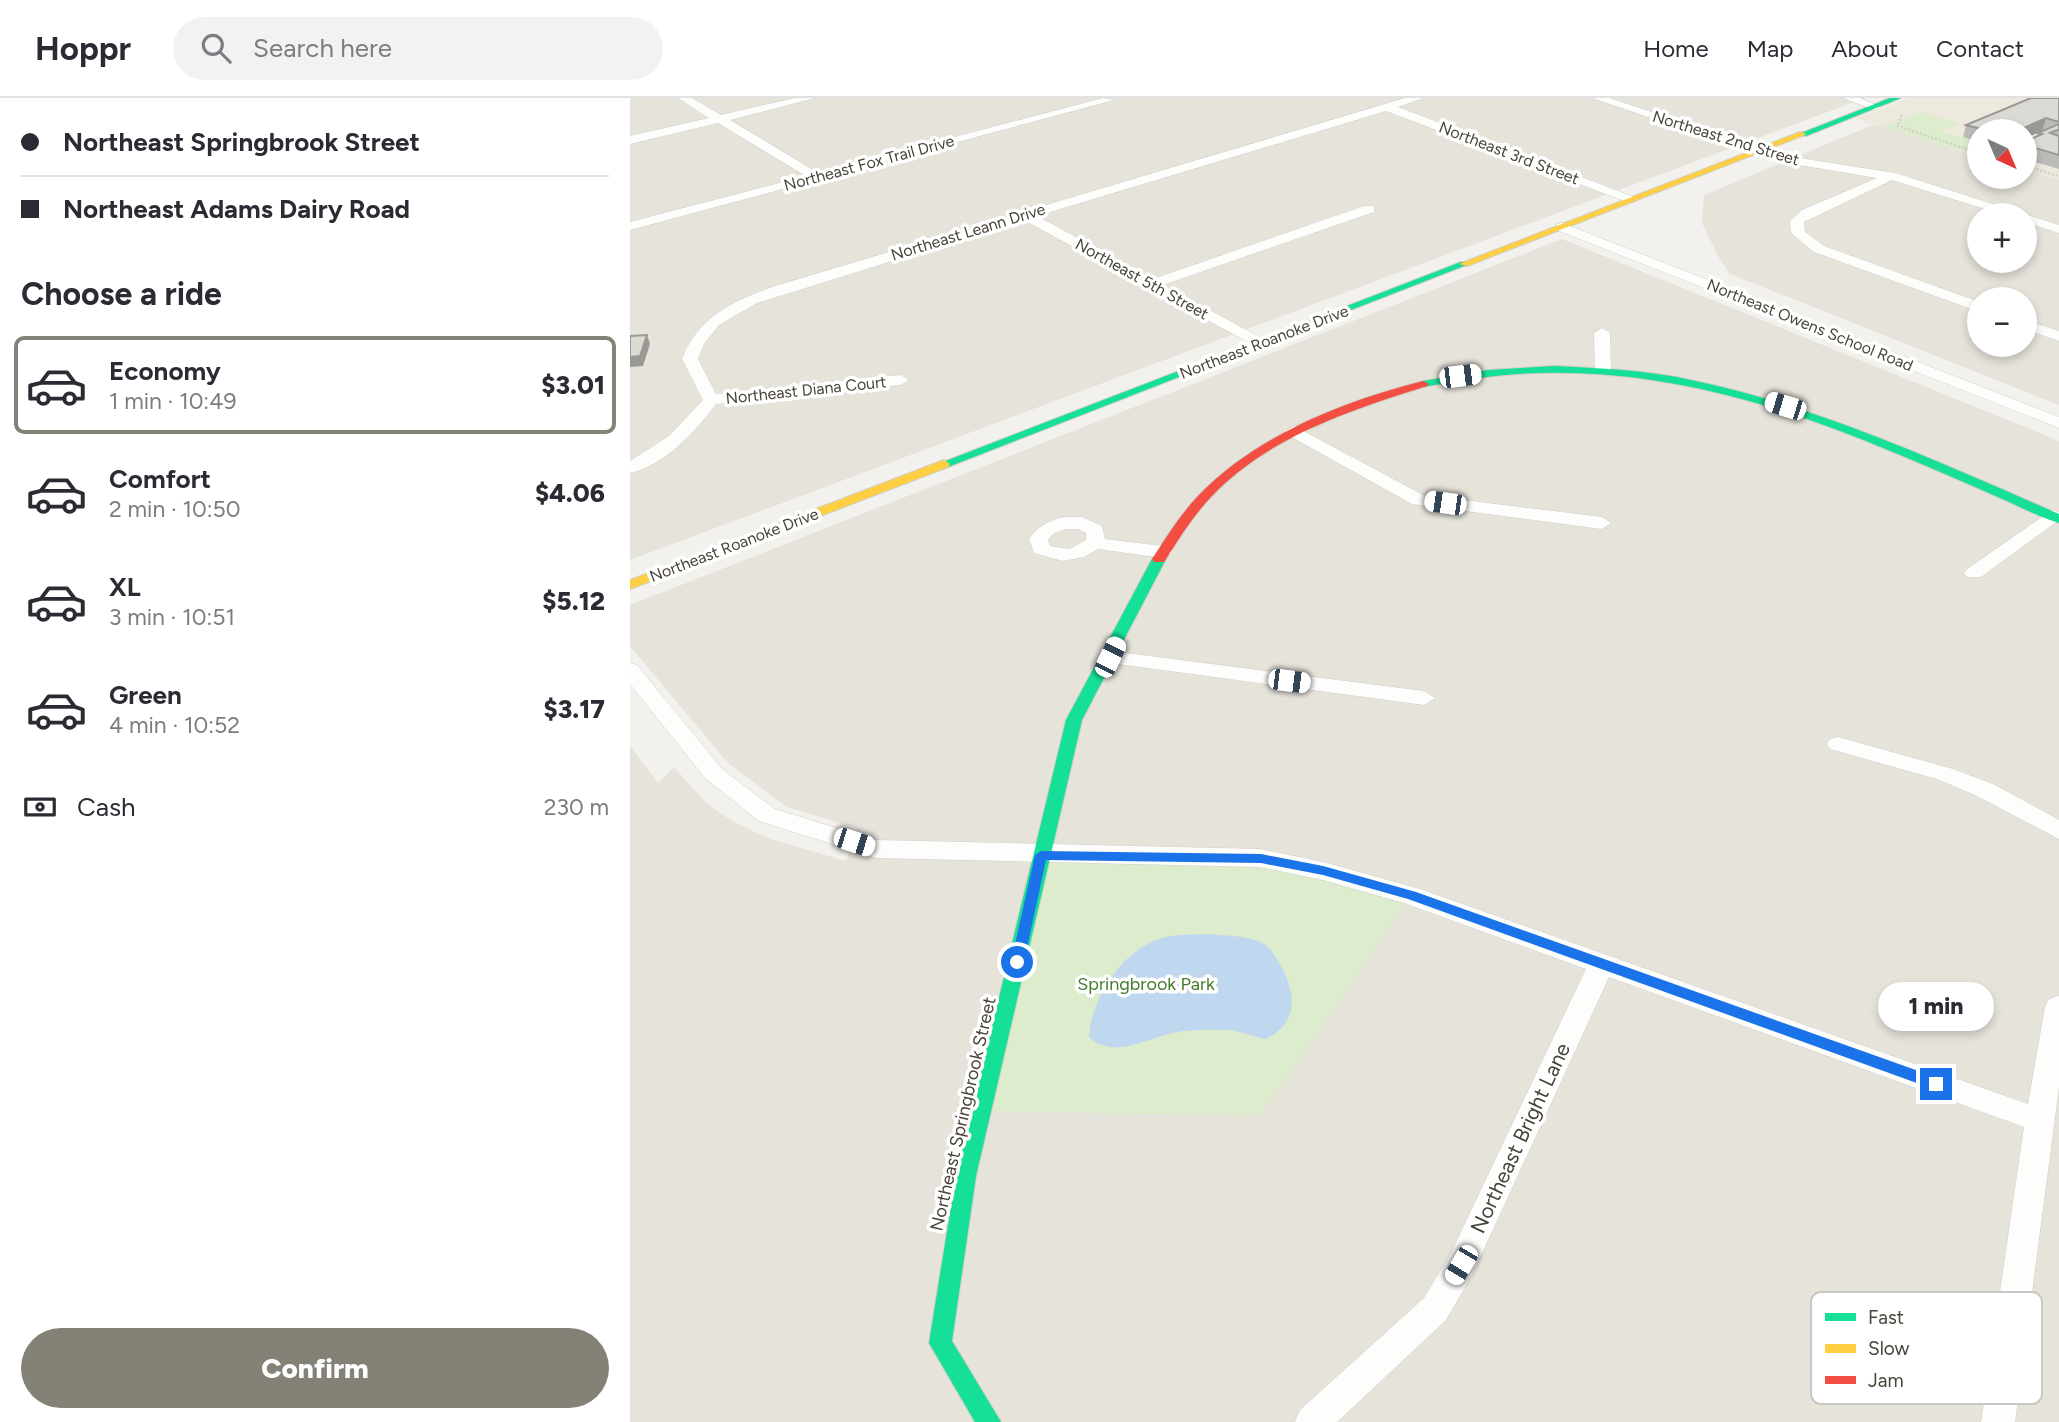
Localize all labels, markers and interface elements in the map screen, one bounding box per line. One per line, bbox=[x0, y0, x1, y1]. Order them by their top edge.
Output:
search box bbox=[173, 17, 663, 80]
text: Hoppr bbox=[35, 29, 131, 68]
icon: search bbox=[197, 29, 235, 67]
text: Search here bbox=[253, 32, 392, 64]
text: Home bbox=[1643, 34, 1709, 63]
text: Map bbox=[1747, 34, 1793, 63]
text: About bbox=[1831, 34, 1898, 63]
text: Contact bbox=[1936, 34, 2024, 63]
street label: Northeast 2nd Street bbox=[1650, 107, 1802, 169]
street label: Northeast 3rd Street bbox=[1436, 117, 1582, 189]
north arrow bbox=[1967, 119, 2037, 189]
map controls bbox=[1967, 119, 2037, 357]
text: Northeast Springbrook Street bbox=[63, 126, 420, 158]
street label: Northeast Fox Trail Drive bbox=[782, 131, 957, 195]
text: Northeast Adams Dairy Road bbox=[63, 193, 410, 225]
street label: Northeast Leann Drive bbox=[889, 199, 1048, 265]
button: + bbox=[1967, 203, 2037, 273]
street label: Northeast 5th Street bbox=[1072, 234, 1212, 324]
text: Choose a ride bbox=[21, 275, 222, 313]
street label: Northeast Owens School Road bbox=[1704, 275, 1916, 375]
button: − bbox=[1967, 287, 2037, 357]
street label: Northeast Roanoke Drive bbox=[1177, 301, 1351, 383]
icon: car bbox=[25, 354, 88, 417]
text: Economy bbox=[109, 355, 221, 387]
car bbox=[1438, 363, 1483, 389]
text: $3.01 bbox=[541, 369, 605, 401]
street label: Northeast Diana Court bbox=[725, 372, 887, 408]
text: 1 min · 10:49 bbox=[109, 387, 237, 415]
car bbox=[1762, 390, 1809, 422]
icon: car bbox=[25, 462, 88, 525]
text: Comfort bbox=[109, 463, 211, 495]
text: $4.06 bbox=[535, 477, 605, 509]
car bbox=[1423, 490, 1468, 516]
text: 2 min · 10:50 bbox=[109, 495, 241, 523]
street label: Northeast Roanoke Drive bbox=[647, 504, 821, 586]
icon: car bbox=[25, 570, 88, 633]
text: XL bbox=[109, 571, 141, 603]
text: $5.12 bbox=[542, 585, 605, 617]
text: 3 min · 10:51 bbox=[109, 603, 235, 631]
car bbox=[1092, 634, 1129, 680]
car bbox=[1267, 668, 1312, 694]
icon: car bbox=[25, 678, 88, 741]
text: Green bbox=[109, 679, 182, 711]
text: $3.17 bbox=[543, 693, 605, 725]
text: 4 min · 10:52 bbox=[109, 711, 240, 739]
icon: cash bbox=[21, 788, 59, 826]
text: Cash bbox=[77, 791, 136, 823]
text: 230 m bbox=[544, 793, 609, 821]
car bbox=[831, 826, 878, 858]
route start bbox=[1001, 946, 1033, 978]
park label: Springbrook Park bbox=[1077, 973, 1215, 995]
callout: 1 min bbox=[1878, 982, 1994, 1032]
text: 1 min bbox=[1909, 992, 1963, 1020]
street label: Northeast Springbrook Street bbox=[925, 995, 1001, 1233]
street label: Northeast Bright Lane bbox=[1465, 1039, 1575, 1237]
route end bbox=[1920, 1068, 1952, 1100]
car bbox=[1442, 1242, 1481, 1288]
legend bbox=[1811, 1292, 2042, 1404]
text: Fast bbox=[1868, 1306, 1904, 1329]
button: Confirm bbox=[21, 1328, 609, 1408]
text: Slow bbox=[1868, 1337, 1910, 1360]
text: Jam bbox=[1868, 1369, 1904, 1392]

